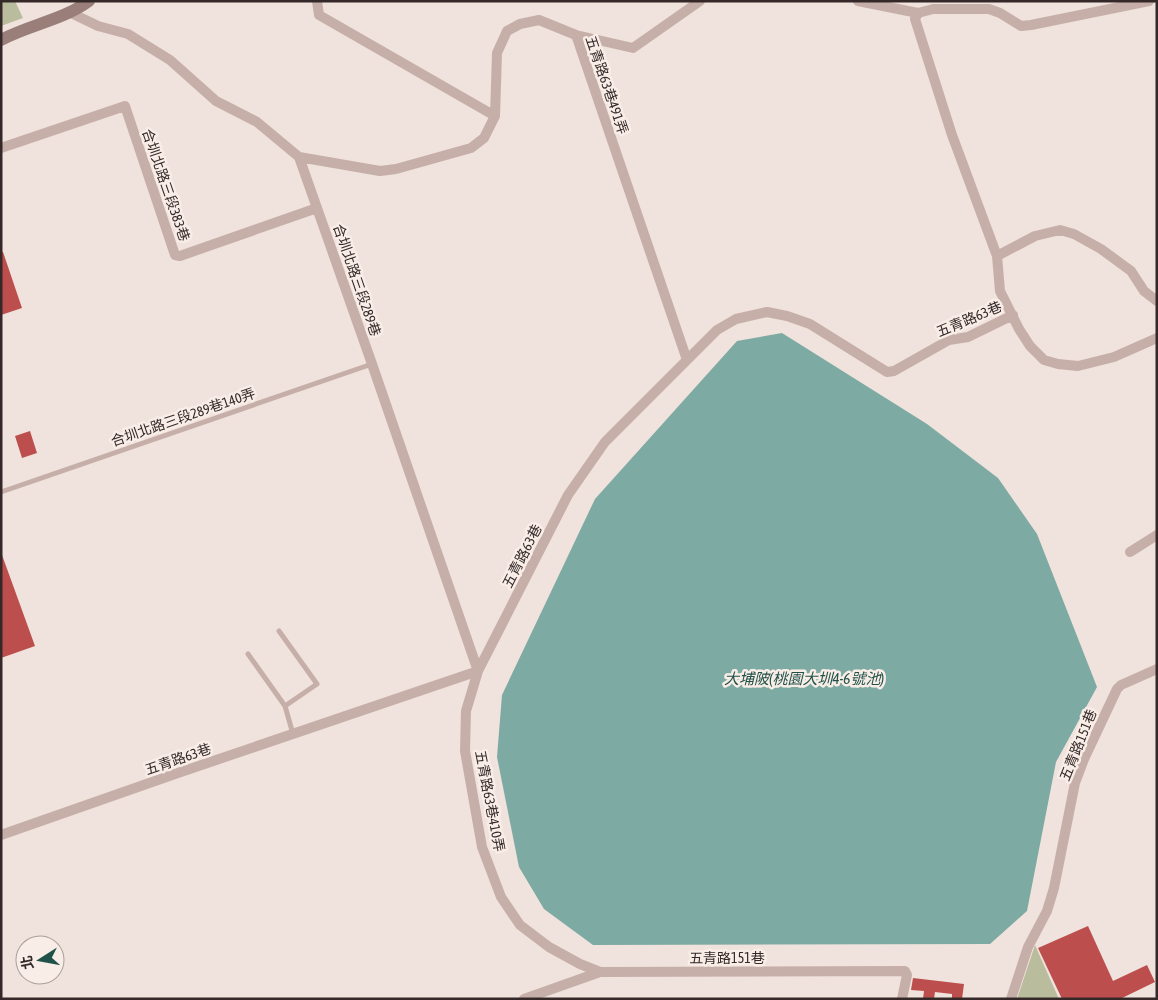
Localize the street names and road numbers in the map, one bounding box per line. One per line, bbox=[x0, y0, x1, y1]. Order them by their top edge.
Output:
street label: 五青路63巷491弄 bbox=[583, 34, 631, 136]
street label: 合圳北路三段383巷 bbox=[139, 127, 193, 243]
street label: 合圳北路三段289巷 bbox=[330, 222, 384, 338]
street label: 五青路63巷 bbox=[934, 298, 1004, 340]
street label: 合圳北路三段289巷140弄 bbox=[109, 385, 257, 449]
street label: 五青路63巷 bbox=[499, 522, 545, 590]
street label: 五青路151巷 bbox=[1056, 707, 1100, 783]
street label: 五青路63巷 bbox=[143, 740, 213, 778]
street label: 五青路63巷410弄 bbox=[472, 749, 508, 853]
street label: 五青路151巷 bbox=[689, 950, 765, 966]

